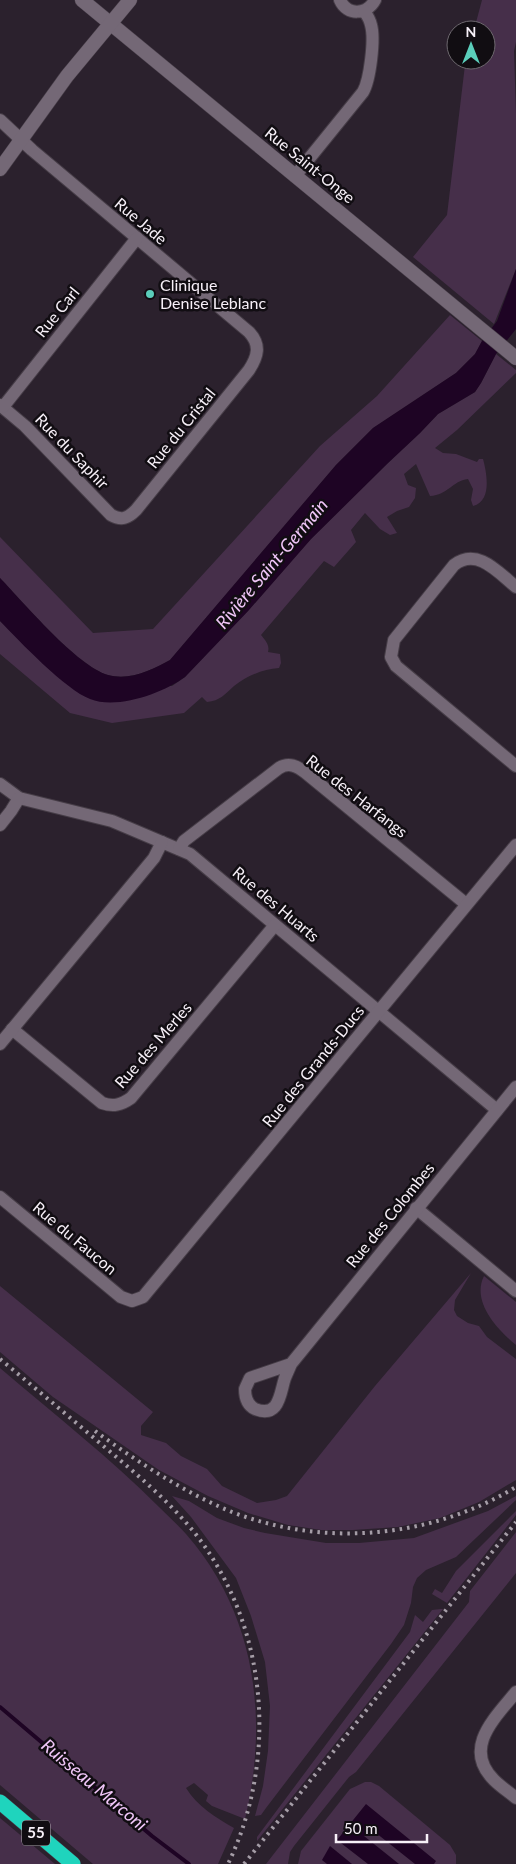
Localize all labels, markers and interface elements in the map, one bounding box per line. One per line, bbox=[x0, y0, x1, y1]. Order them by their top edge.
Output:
north arrow bbox=[446, 20, 496, 70]
text: N bbox=[466, 23, 476, 40]
street label: Rue Saint-Onge bbox=[262, 123, 359, 207]
street label: Rue Jade bbox=[111, 193, 171, 248]
place label: Clinique Denise Leblanc bbox=[160, 275, 266, 312]
street label: Rue Carl bbox=[31, 283, 83, 341]
marker: Clinique Denise Leblanc bbox=[144, 288, 156, 300]
street label: Rue du Cristal bbox=[142, 384, 219, 472]
street label: Rue du Saphir bbox=[32, 409, 113, 492]
water label: Rivière Saint-Germain bbox=[210, 494, 332, 633]
street label: Rue des Harfangs bbox=[303, 750, 412, 841]
street label: Rue des Huarts bbox=[229, 862, 323, 945]
street label: Rue des Merles bbox=[110, 998, 195, 1092]
street label: Rue des Grands-Ducs bbox=[258, 1001, 368, 1130]
street label: Rue des Colombes bbox=[341, 1158, 438, 1271]
street label: Rue du Faucon bbox=[30, 1197, 121, 1278]
water label: Ruisseau Marconi bbox=[37, 1734, 152, 1835]
scale bar bbox=[336, 1812, 427, 1844]
text: 50 m bbox=[344, 1819, 378, 1837]
road number: 55 bbox=[22, 1820, 50, 1846]

